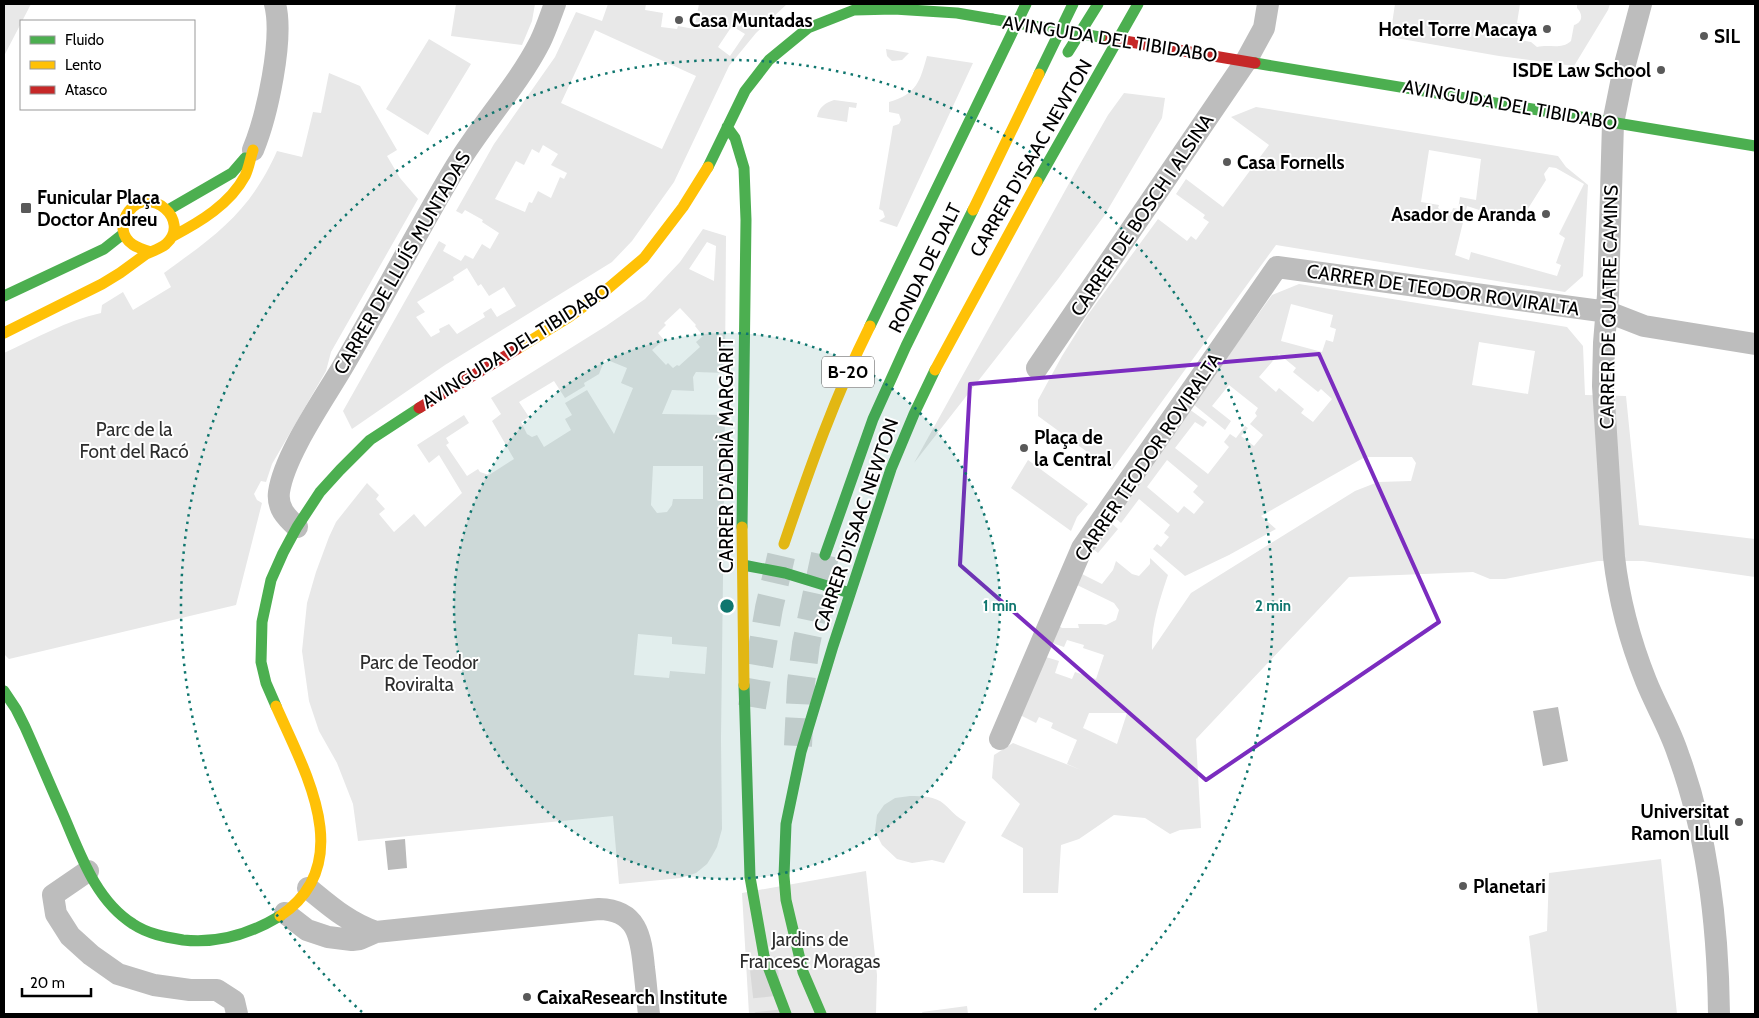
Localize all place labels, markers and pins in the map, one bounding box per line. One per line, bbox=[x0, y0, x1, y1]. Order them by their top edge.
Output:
place label: Casa Muntadas bbox=[689, 9, 813, 32]
marker: Casa Muntadas bbox=[673, 14, 685, 26]
place label: Hotel Torre Macaya bbox=[1378, 18, 1538, 41]
marker: Hotel Torre Macaya bbox=[1541, 23, 1553, 35]
place label: SIL bbox=[1714, 25, 1740, 48]
marker: SIL bbox=[1698, 30, 1710, 42]
place label: ISDE Law School bbox=[1512, 59, 1651, 82]
marker: ISDE Law School bbox=[1655, 64, 1667, 76]
place label: Casa Fornells bbox=[1237, 151, 1345, 174]
marker: Casa Fornells bbox=[1221, 156, 1233, 168]
place label: Funicular Plaça Doctor Andreu bbox=[37, 186, 160, 231]
marker: Funicular Plaça Doctor Andreu bbox=[19, 201, 33, 215]
place label: Asador de Aranda bbox=[1391, 203, 1537, 226]
marker: Asador de Aranda bbox=[1540, 208, 1552, 220]
place label: Plaça de la Central bbox=[1034, 426, 1111, 471]
marker: Plaça de la Central bbox=[1018, 442, 1030, 454]
centre of rings bbox=[718, 597, 736, 615]
place label: Universitat Ramon Llull bbox=[1631, 800, 1729, 845]
marker: Universitat Ramon Llull bbox=[1733, 816, 1745, 828]
place label: Planetari bbox=[1473, 875, 1546, 898]
marker: Planetari bbox=[1457, 880, 1469, 892]
place label: CaixaResearch Institute bbox=[537, 986, 728, 1009]
marker: CaixaResearch Institute bbox=[521, 991, 533, 1003]

